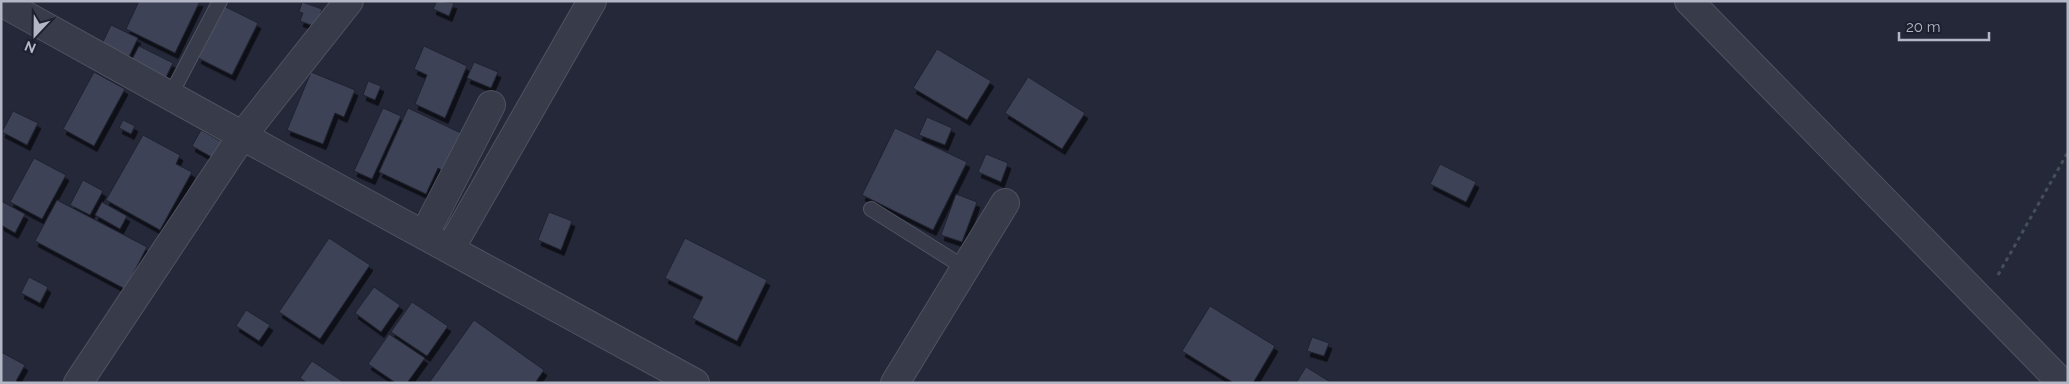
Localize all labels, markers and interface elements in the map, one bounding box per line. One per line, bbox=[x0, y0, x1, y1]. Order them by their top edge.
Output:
north arrow bbox=[10, 10, 60, 60]
scale bar bbox=[1899, 10, 1989, 42]
text: 20 m bbox=[1906, 18, 1941, 36]
text: N bbox=[22, 38, 38, 56]

